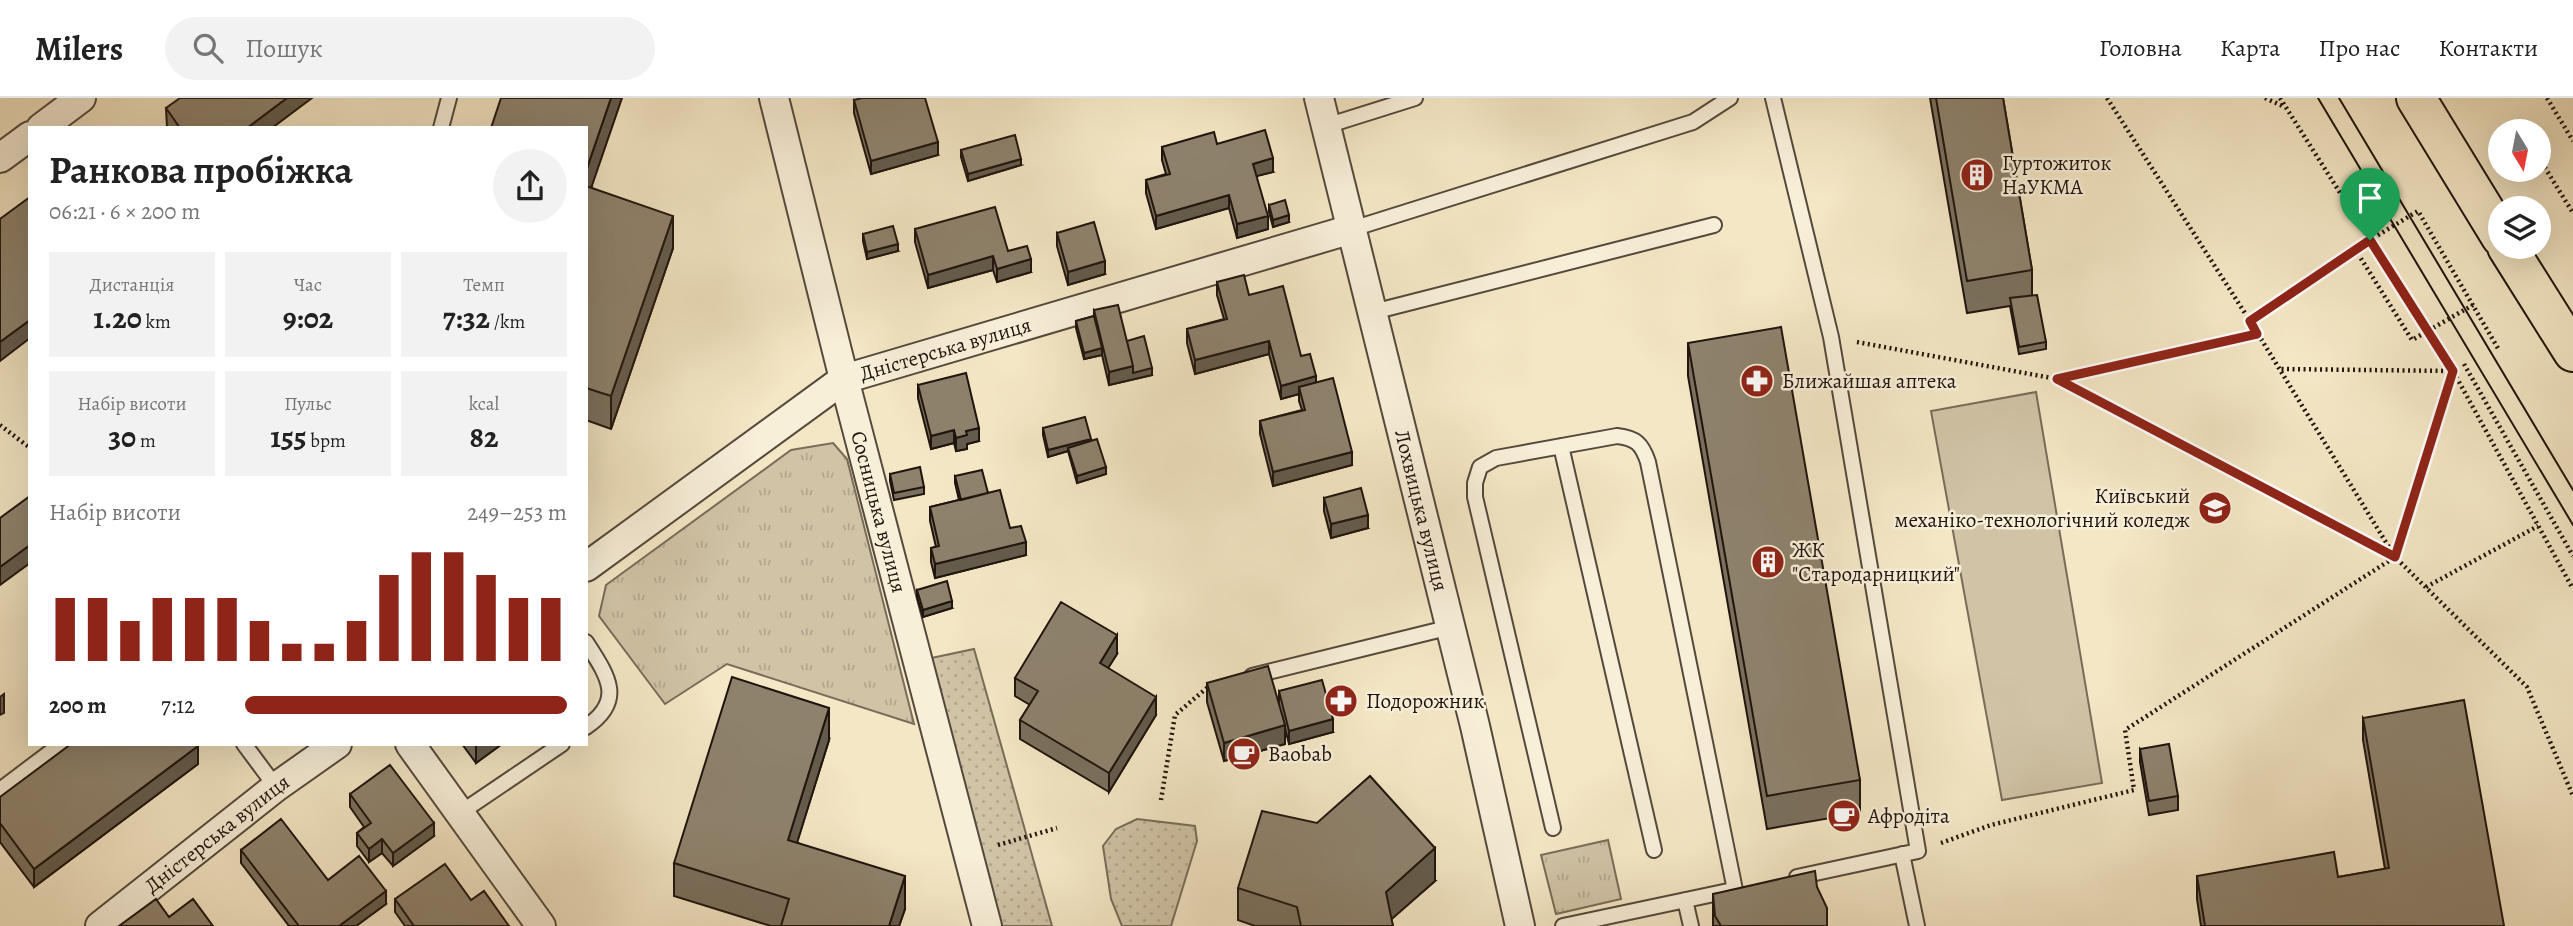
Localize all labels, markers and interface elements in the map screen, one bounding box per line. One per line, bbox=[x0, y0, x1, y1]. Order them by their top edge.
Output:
search box bbox=[165, 17, 655, 80]
text: Milers bbox=[35, 26, 123, 71]
icon: search bbox=[189, 29, 227, 67]
text: Пошук bbox=[245, 31, 323, 66]
text: Головна bbox=[2099, 32, 2182, 64]
text: Карта bbox=[2220, 32, 2280, 64]
text: Про нас bbox=[2318, 32, 2400, 64]
text: Контакти bbox=[2438, 32, 2538, 64]
north arrow bbox=[2488, 119, 2552, 182]
map controls bbox=[2488, 119, 2551, 259]
text: Ранкова пробіжка bbox=[49, 144, 353, 196]
button: share bbox=[493, 149, 567, 223]
place label: Гуртожиток НаУКМА bbox=[2002, 149, 2111, 201]
building icon: Гуртожиток НаУКМА bbox=[1958, 156, 1996, 194]
pin bbox=[2340, 168, 2400, 240]
icon: arrive bbox=[2351, 179, 2389, 217]
text: 06:21 · 6 × 200 m bbox=[49, 196, 200, 227]
button: layers bbox=[2488, 196, 2551, 259]
text: Дистанція bbox=[90, 272, 174, 298]
text: Час bbox=[294, 272, 322, 298]
text: Темп bbox=[463, 272, 505, 298]
text: 1.20 bbox=[93, 298, 142, 338]
text: 9:02 bbox=[283, 298, 333, 338]
text: 7:32 bbox=[443, 298, 490, 338]
text: km bbox=[142, 309, 171, 335]
text: /km bbox=[490, 309, 525, 335]
street label: Дністерська вулиця bbox=[856, 311, 1034, 388]
pharmacy icon: Ближайшая аптека bbox=[1738, 362, 1776, 400]
place label: Ближайшая аптека bbox=[1782, 367, 1957, 395]
text: Набір висоти bbox=[77, 391, 187, 417]
text: Пульс bbox=[284, 391, 332, 417]
text: kcal bbox=[469, 391, 499, 417]
text: 30 bbox=[108, 417, 136, 457]
text: 155 bbox=[270, 417, 307, 457]
text: 82 bbox=[470, 417, 498, 457]
street label: Лохвицька вулиця bbox=[1388, 427, 1455, 594]
text: m bbox=[136, 428, 156, 454]
text: bpm bbox=[307, 428, 346, 454]
street label: Сосницька вулиця bbox=[844, 428, 913, 596]
place label: Київський механіко-технологічний коледж bbox=[1894, 482, 2190, 534]
school or university icon: Київський механіко-технологічний коледж bbox=[2196, 489, 2234, 527]
text: Набір висоти bbox=[49, 497, 181, 528]
text: 249–253 m bbox=[467, 497, 567, 528]
place label: ЖК "Стародарницкий" bbox=[1792, 536, 1960, 588]
building icon: ЖК "Стародарницкий" bbox=[1749, 543, 1787, 581]
pharmacy icon: Подорожник bbox=[1322, 682, 1360, 720]
place label: Подорожник bbox=[1366, 687, 1485, 715]
text: 200 m bbox=[49, 690, 107, 721]
text: 7:12 bbox=[161, 690, 195, 721]
cafe icon: Baobab bbox=[1225, 735, 1263, 773]
place label: Baobab bbox=[1268, 740, 1332, 768]
street label: Дністерська вулиця bbox=[139, 768, 295, 900]
cafe icon: Афродіта bbox=[1825, 797, 1863, 835]
place label: Афродіта bbox=[1867, 802, 1950, 830]

